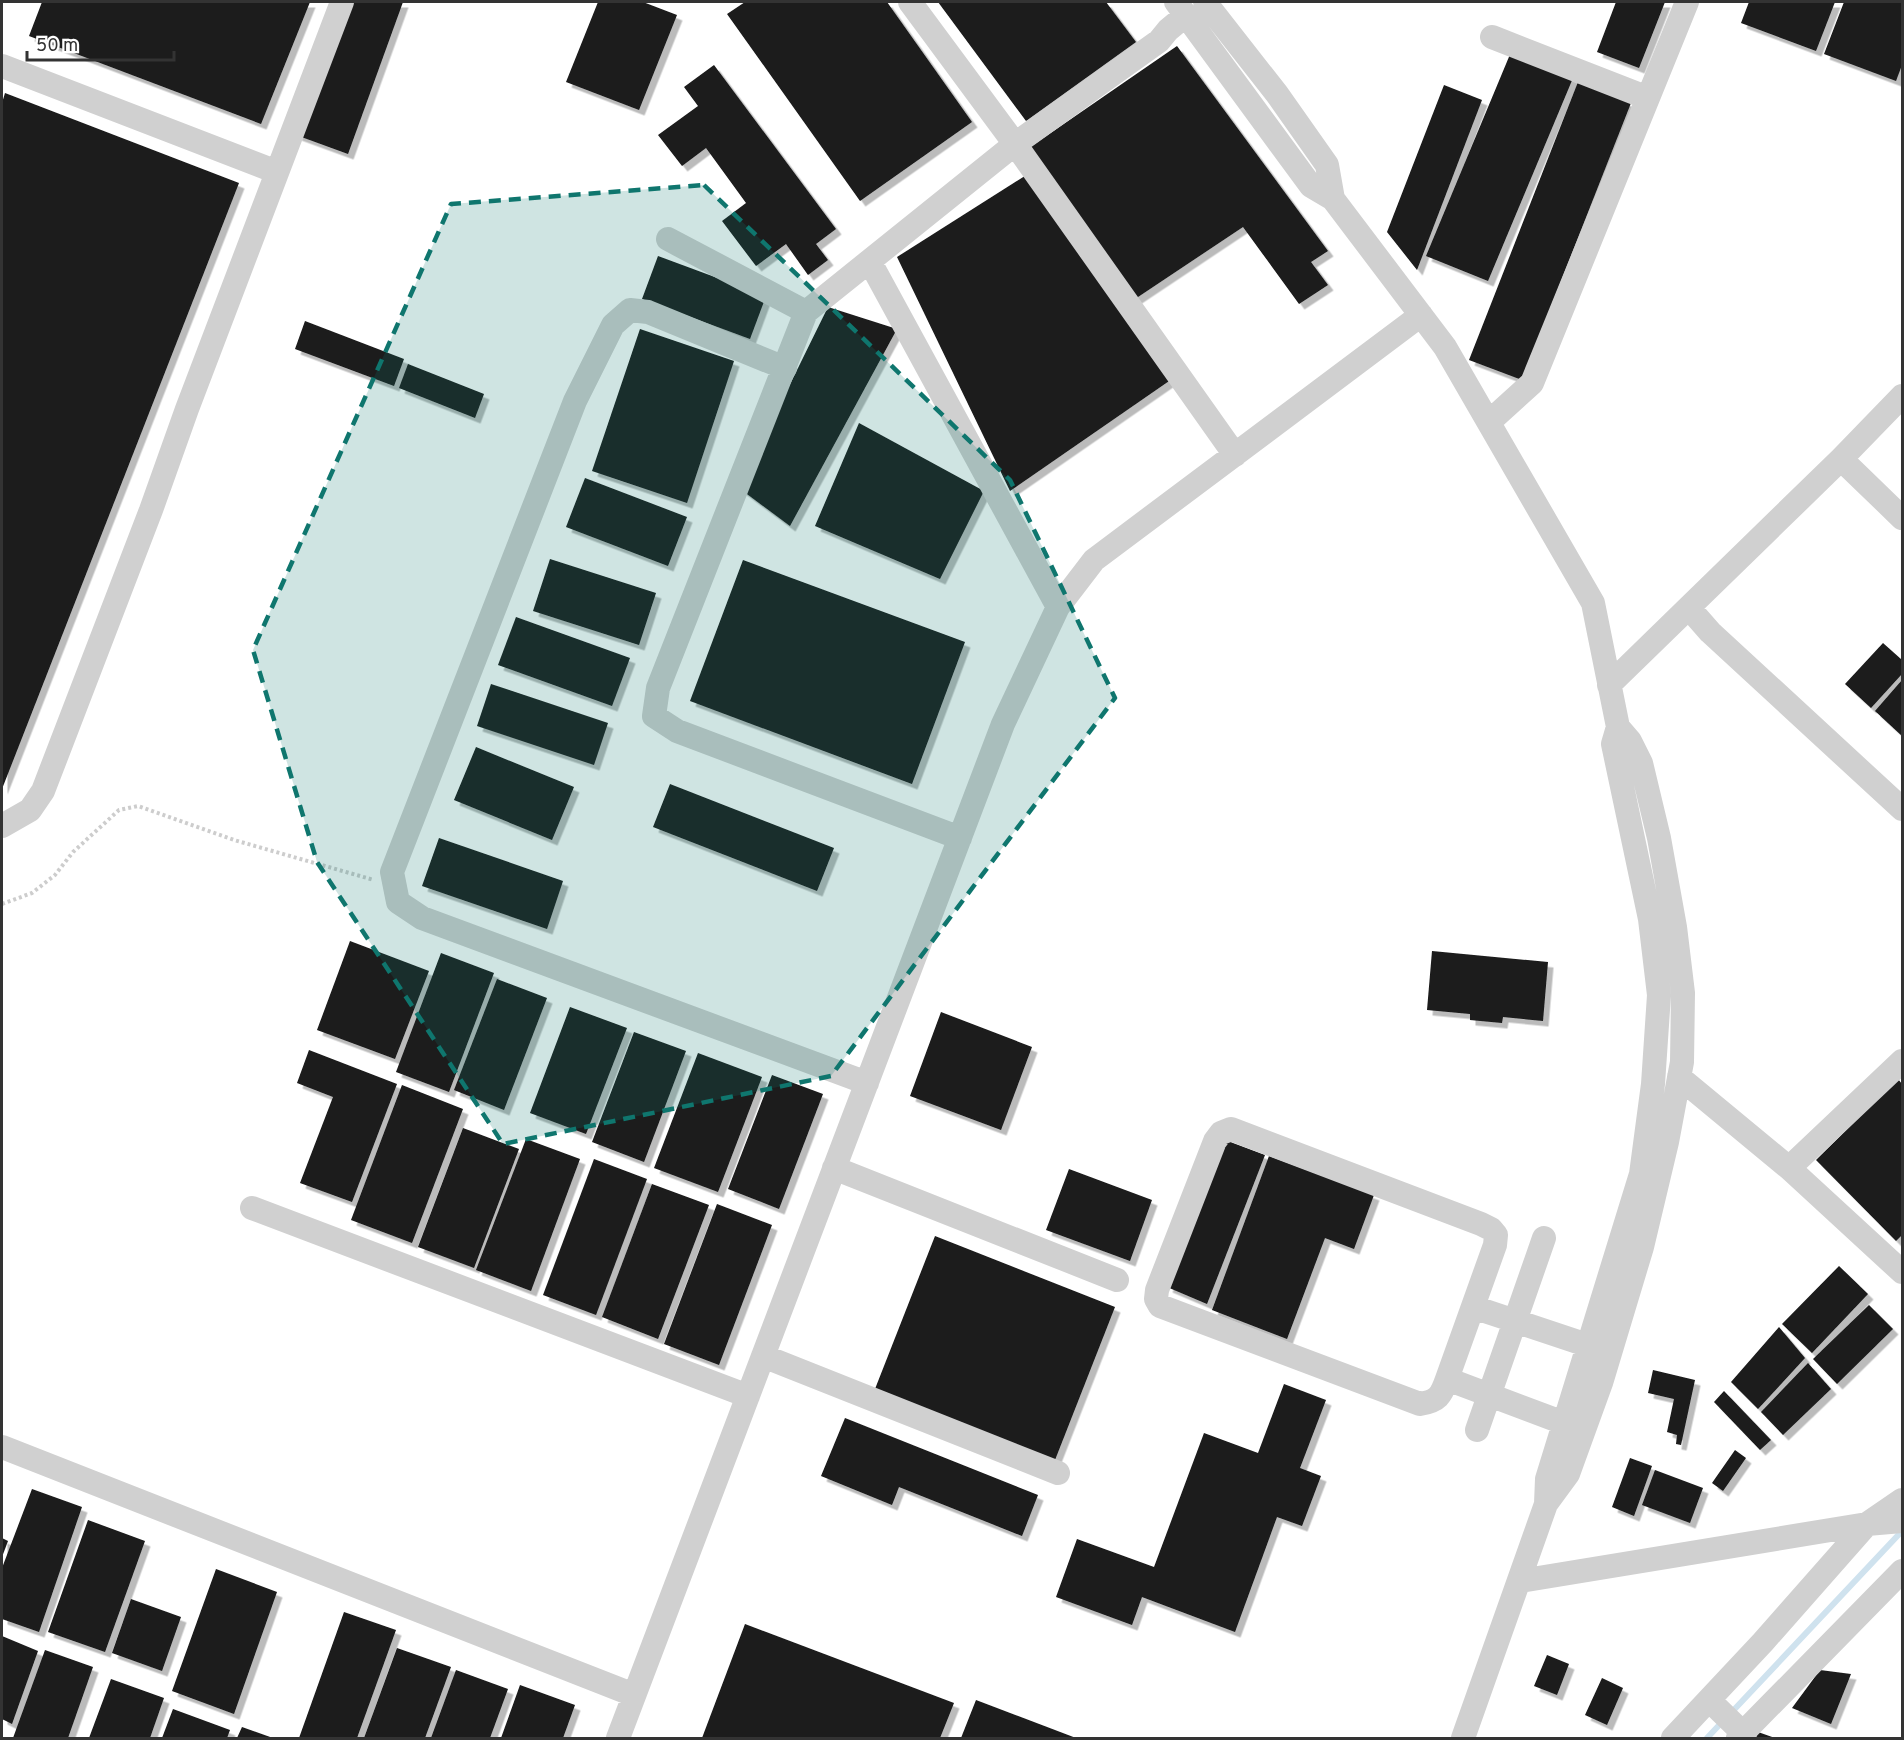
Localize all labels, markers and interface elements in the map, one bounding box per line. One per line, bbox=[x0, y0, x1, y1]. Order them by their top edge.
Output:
scale bar bbox=[27, 24, 174, 62]
text: 50 m bbox=[36, 35, 78, 58]

